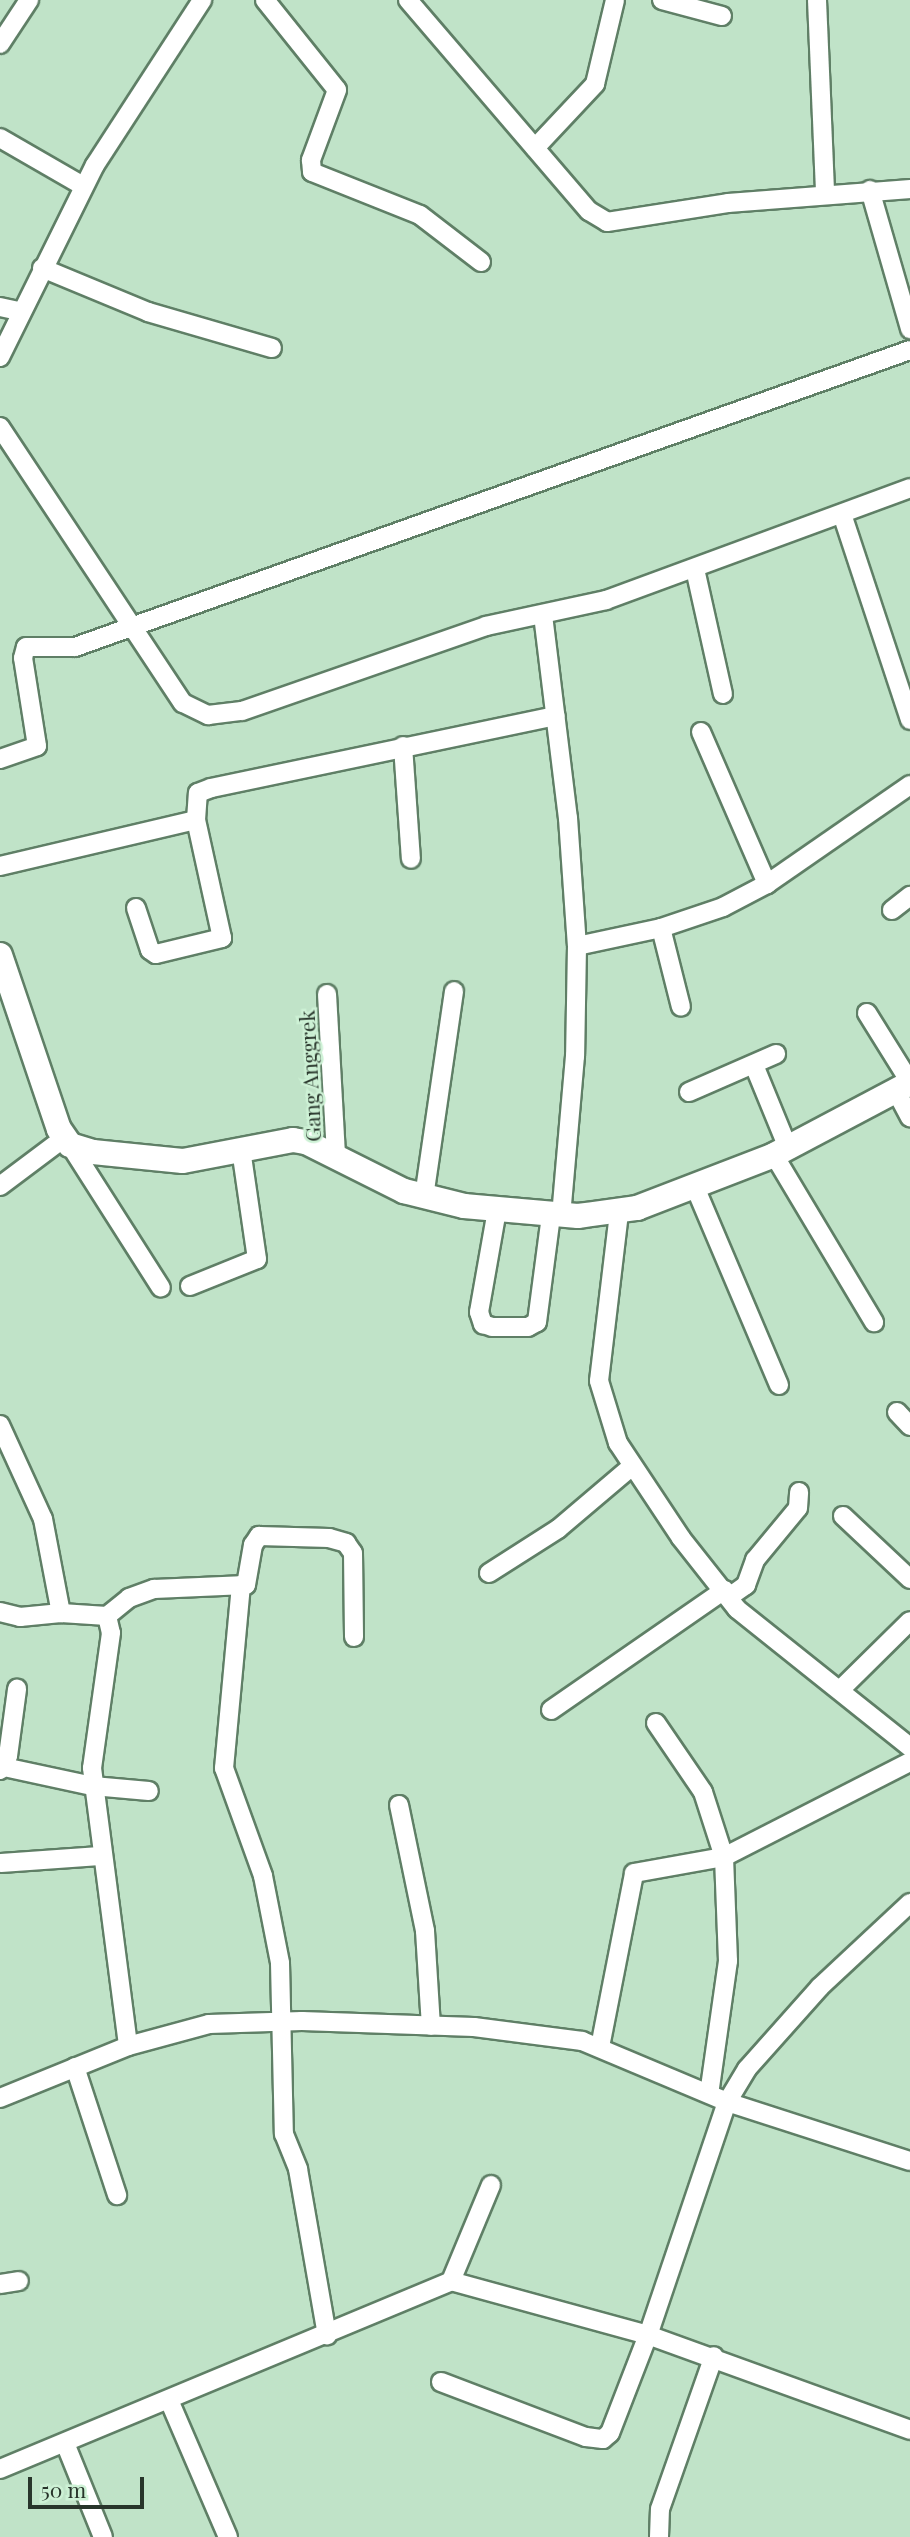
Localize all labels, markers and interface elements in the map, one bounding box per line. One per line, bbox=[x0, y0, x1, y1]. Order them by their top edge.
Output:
street label: Gang Anggrek bbox=[293, 1009, 325, 1143]
scale bar bbox=[32, 2464, 147, 2508]
text: 50 m bbox=[41, 2475, 86, 2503]

